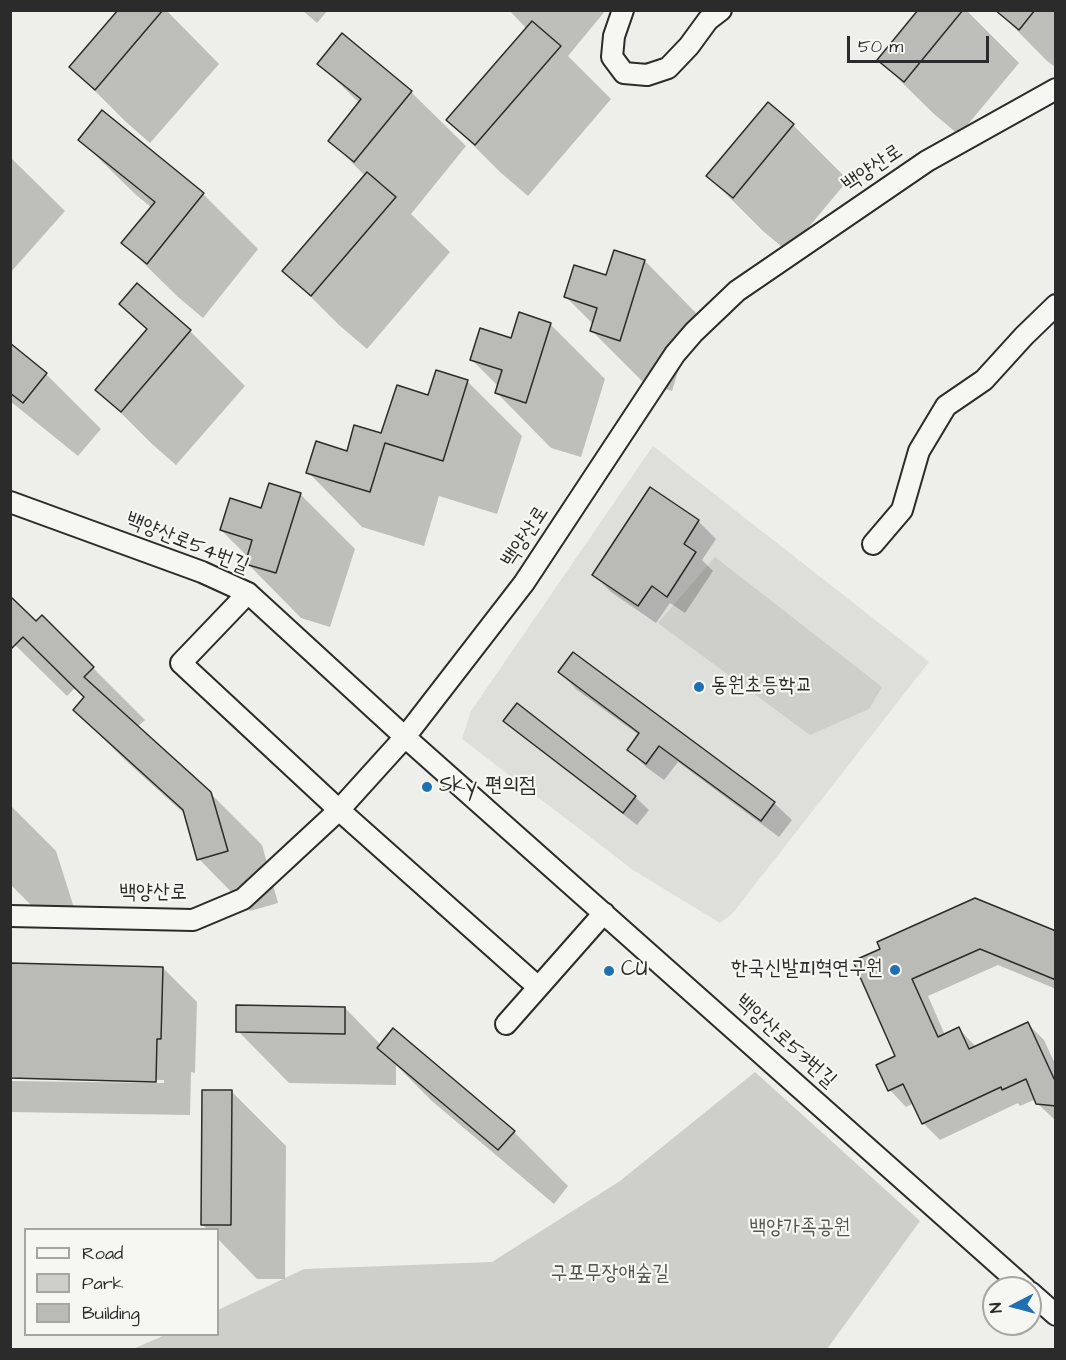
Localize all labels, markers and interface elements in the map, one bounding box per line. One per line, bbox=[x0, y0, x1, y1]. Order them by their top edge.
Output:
scale bar bbox=[850, 24, 992, 62]
text: 50 m bbox=[858, 34, 903, 59]
street label: 백양산로 bbox=[838, 140, 908, 198]
street label: 백양산로 bbox=[497, 502, 555, 572]
street label: 백양산로54번길 bbox=[122, 508, 252, 580]
place label: 동원초등학교 bbox=[711, 674, 812, 700]
marker: 동원초등학교 bbox=[692, 680, 706, 694]
place label: Sky 편의점 bbox=[439, 774, 536, 800]
marker: Sky 편의점 bbox=[420, 780, 434, 794]
street label: 백양산로 bbox=[119, 881, 187, 907]
place label: 한국신발피혁연구원 bbox=[731, 957, 883, 983]
place label: CU bbox=[621, 958, 648, 984]
marker: 한국신발피혁연구원 bbox=[888, 963, 902, 977]
marker: CU bbox=[602, 964, 616, 978]
street label: 백양산로53번길 bbox=[729, 990, 841, 1094]
park label: 백양가족공원 bbox=[749, 1216, 851, 1242]
legend bbox=[24, 1228, 219, 1336]
text: Road bbox=[82, 1241, 123, 1266]
park label: 구포무장애숲길 bbox=[551, 1262, 669, 1288]
text: Park bbox=[82, 1271, 124, 1296]
north arrow bbox=[982, 1276, 1042, 1336]
text: Building bbox=[82, 1301, 140, 1326]
text: N bbox=[985, 1302, 1008, 1314]

